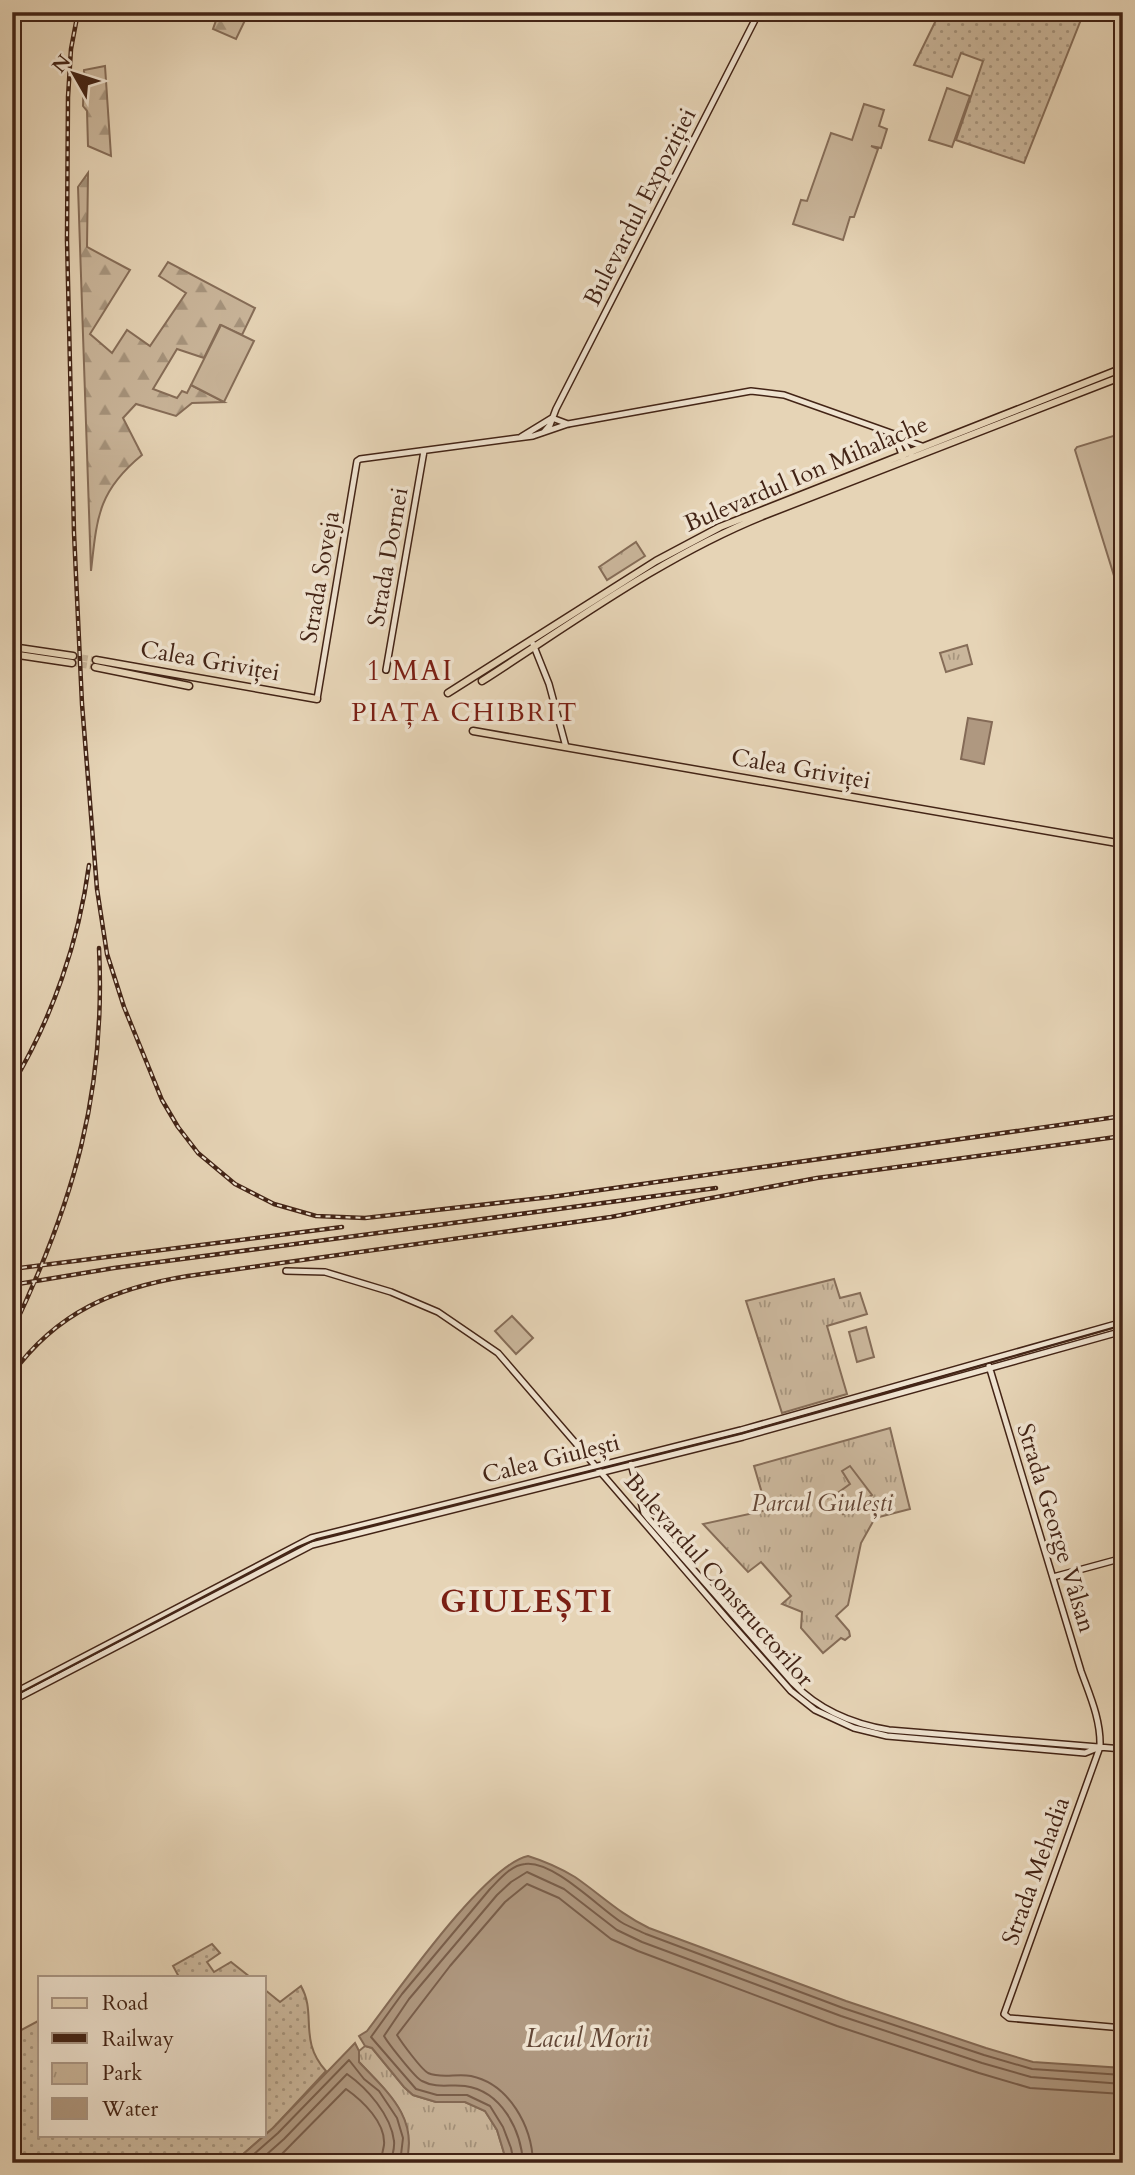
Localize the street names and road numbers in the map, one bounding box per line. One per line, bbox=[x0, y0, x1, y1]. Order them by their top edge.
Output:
street label: Bulevardul Expoziției bbox=[576, 102, 704, 312]
street label: Bulevardul Ion Mihalache bbox=[679, 408, 933, 540]
street label: Strada Dornei bbox=[360, 485, 417, 629]
street label: Strada Soveja bbox=[292, 508, 348, 646]
street label: Calea Griviței bbox=[138, 632, 283, 690]
street label: Calea Griviței bbox=[729, 740, 874, 798]
street label: Strada George Vâlsan bbox=[1009, 1419, 1104, 1637]
street label: Calea Giulești bbox=[479, 1426, 624, 1492]
street label: Bulevardul Constructorilor bbox=[617, 1466, 821, 1694]
street label: Strada Mehadia bbox=[994, 1792, 1078, 1950]

